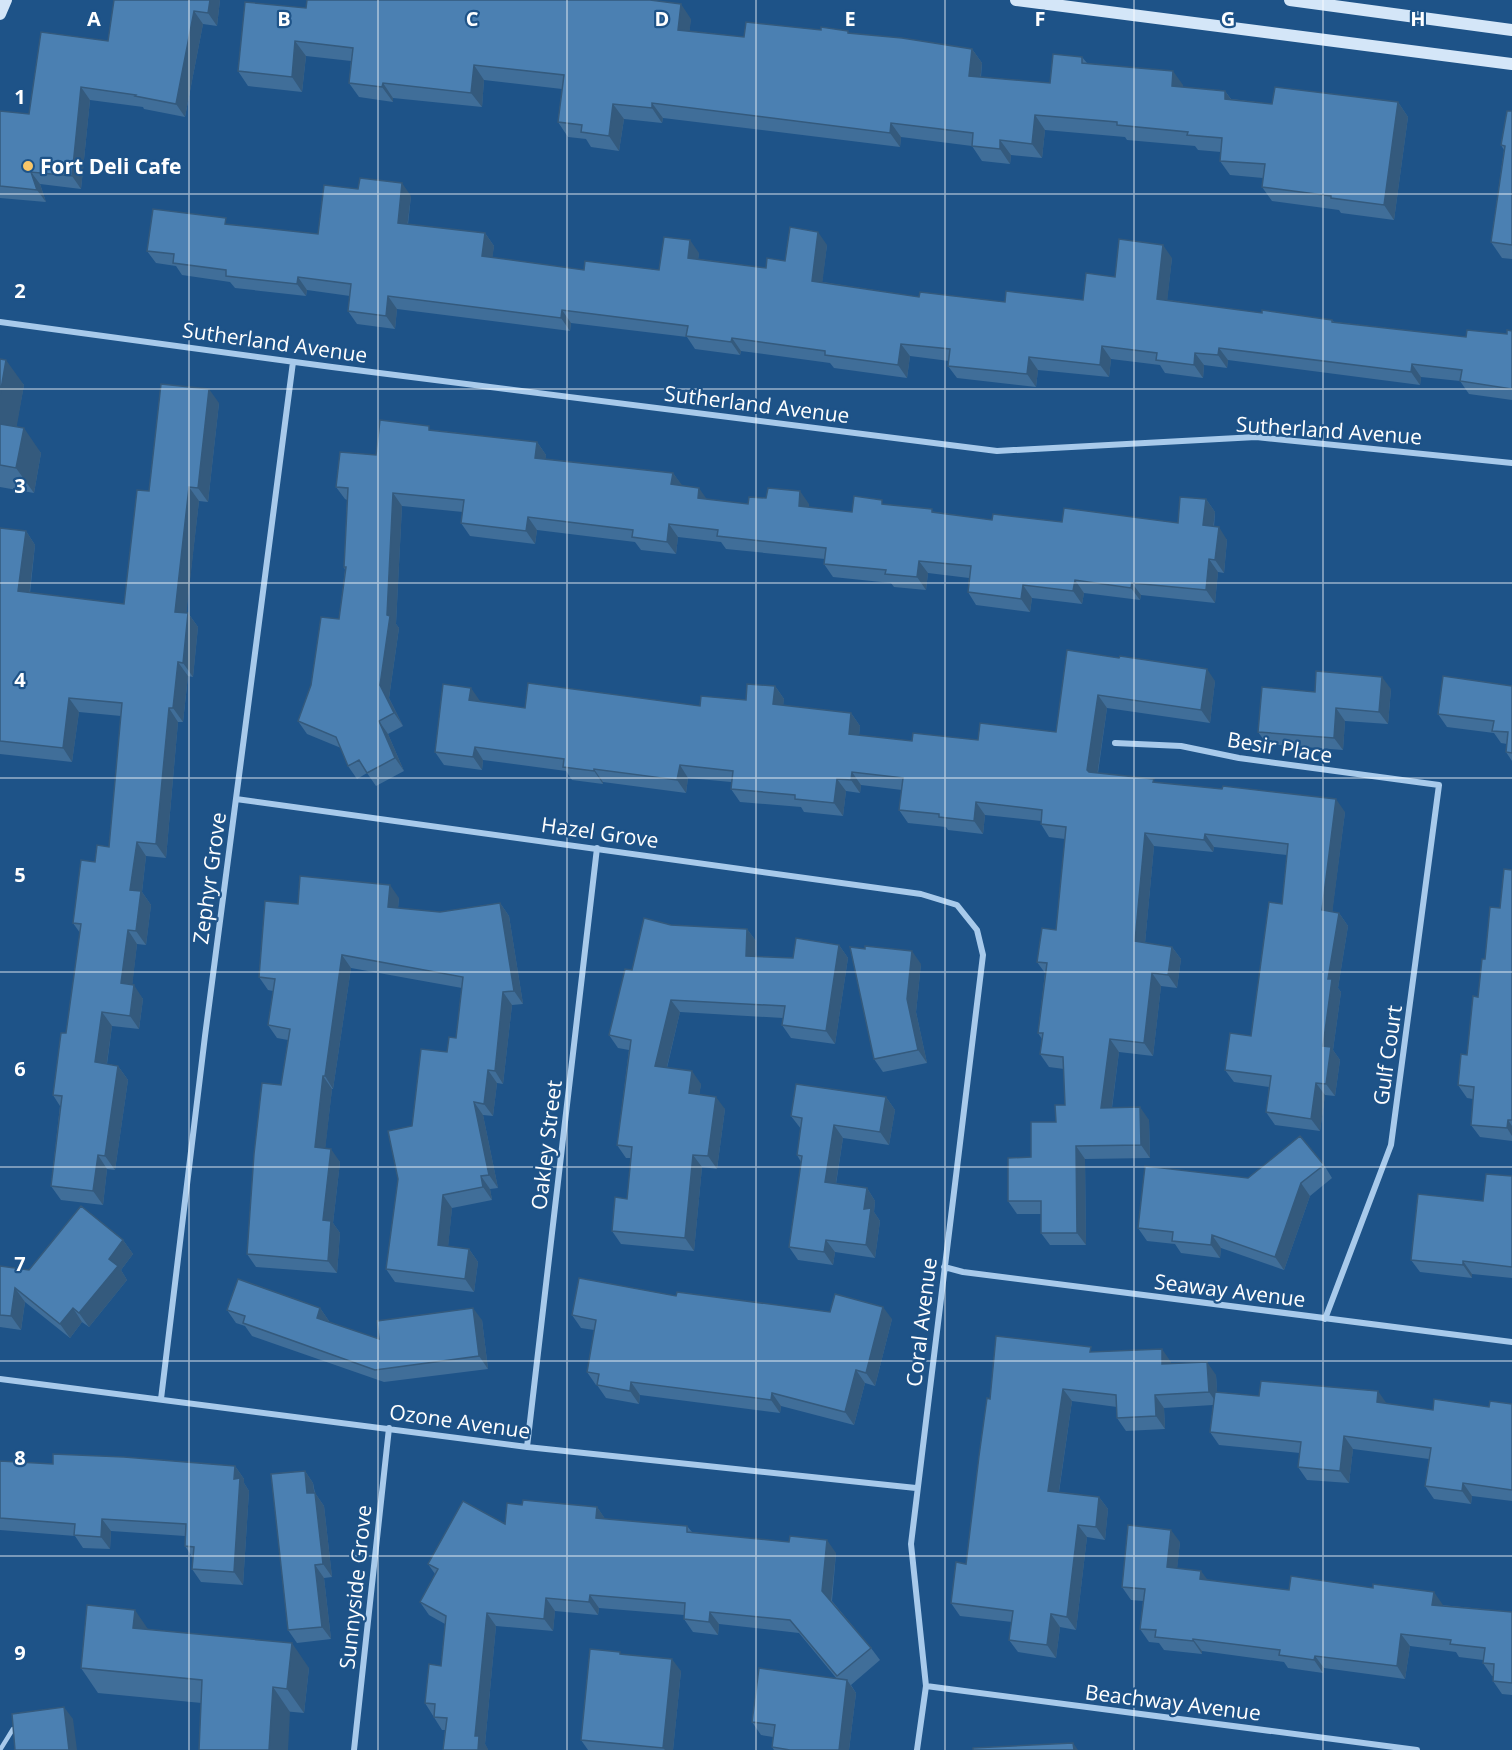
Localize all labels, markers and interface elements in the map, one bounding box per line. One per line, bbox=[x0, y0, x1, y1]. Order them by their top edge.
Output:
text: A bbox=[87, 5, 101, 32]
text: B bbox=[277, 5, 291, 32]
text: C bbox=[466, 5, 479, 32]
text: D bbox=[655, 5, 669, 32]
text: E bbox=[844, 5, 856, 32]
text: F bbox=[1035, 5, 1045, 32]
text: G bbox=[1221, 5, 1235, 32]
text: H bbox=[1410, 5, 1426, 32]
text: 1 bbox=[14, 83, 26, 110]
place label: Fort Deli Cafe bbox=[40, 152, 181, 180]
marker: Fort Deli Cafe bbox=[21, 159, 35, 173]
text: 2 bbox=[14, 277, 26, 304]
street label: Sutherland Avenue bbox=[181, 315, 369, 369]
street label: Sutherland Avenue bbox=[663, 379, 851, 429]
street label: Sutherland Avenue bbox=[1235, 410, 1423, 450]
text: 3 bbox=[14, 472, 26, 499]
text: 4 bbox=[14, 666, 26, 693]
street label: Besir Place bbox=[1225, 725, 1335, 769]
street label: Zephyr Grove bbox=[186, 810, 232, 946]
street label: Hazel Grove bbox=[539, 810, 661, 854]
text: 5 bbox=[14, 861, 26, 888]
street label: Gulf Court bbox=[1366, 1003, 1408, 1107]
text: 6 bbox=[14, 1055, 26, 1082]
street label: Oakley Street bbox=[524, 1078, 568, 1212]
text: 7 bbox=[14, 1250, 26, 1277]
street label: Coral Avenue bbox=[899, 1256, 943, 1388]
street label: Seaway Avenue bbox=[1153, 1267, 1307, 1313]
street label: Ozone Avenue bbox=[388, 1397, 532, 1445]
text: 8 bbox=[14, 1444, 26, 1471]
street label: Sunnyside Grove bbox=[332, 1504, 378, 1670]
text: 9 bbox=[14, 1639, 26, 1666]
street label: Beachway Avenue bbox=[1083, 1677, 1263, 1727]

